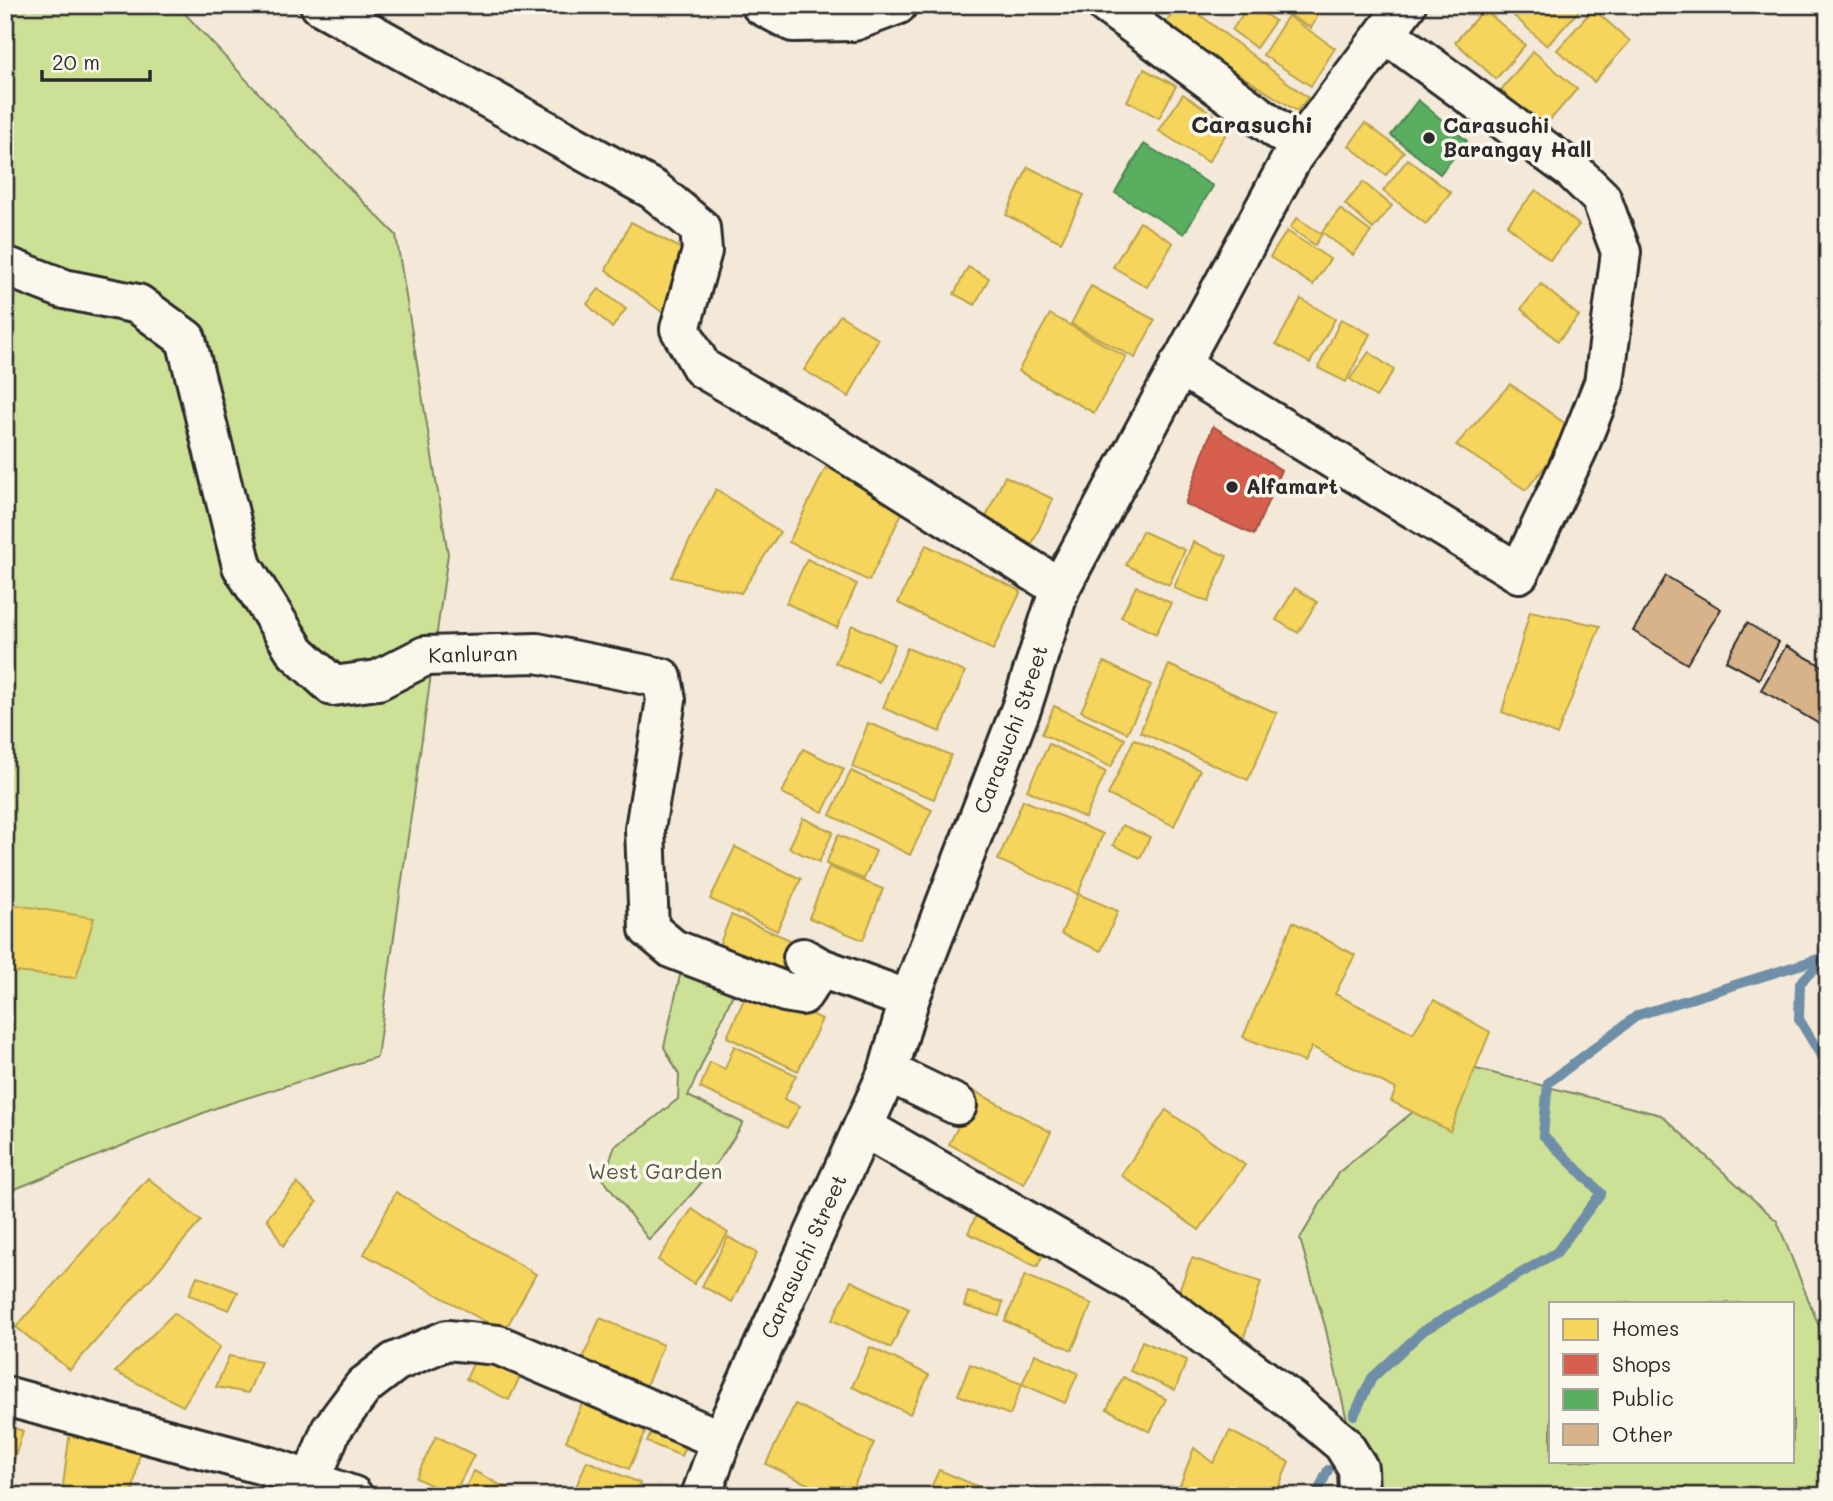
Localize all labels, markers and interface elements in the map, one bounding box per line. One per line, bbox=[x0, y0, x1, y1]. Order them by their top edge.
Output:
scale bar bbox=[42, 38, 150, 82]
text: 20 m bbox=[52, 48, 100, 75]
district label: Carasuchi bbox=[1191, 108, 1313, 139]
place label: Carasuchi Barangay Hall bbox=[1443, 111, 1591, 163]
marker: Carasuchi Barangay Hall bbox=[1421, 130, 1437, 146]
place label: Alfamart bbox=[1246, 472, 1338, 499]
marker: Alfamart bbox=[1224, 479, 1240, 495]
street label: Kanluran bbox=[428, 639, 518, 668]
street label: Carasuchi Street bbox=[967, 641, 1053, 817]
park label: West Garden bbox=[588, 1157, 722, 1184]
street label: Carasuchi Street bbox=[754, 1169, 852, 1342]
legend bbox=[1549, 1302, 1794, 1462]
text: Homes bbox=[1612, 1314, 1679, 1341]
text: Shops bbox=[1612, 1350, 1671, 1377]
text: Public bbox=[1612, 1384, 1674, 1411]
text: Other bbox=[1612, 1420, 1673, 1447]

